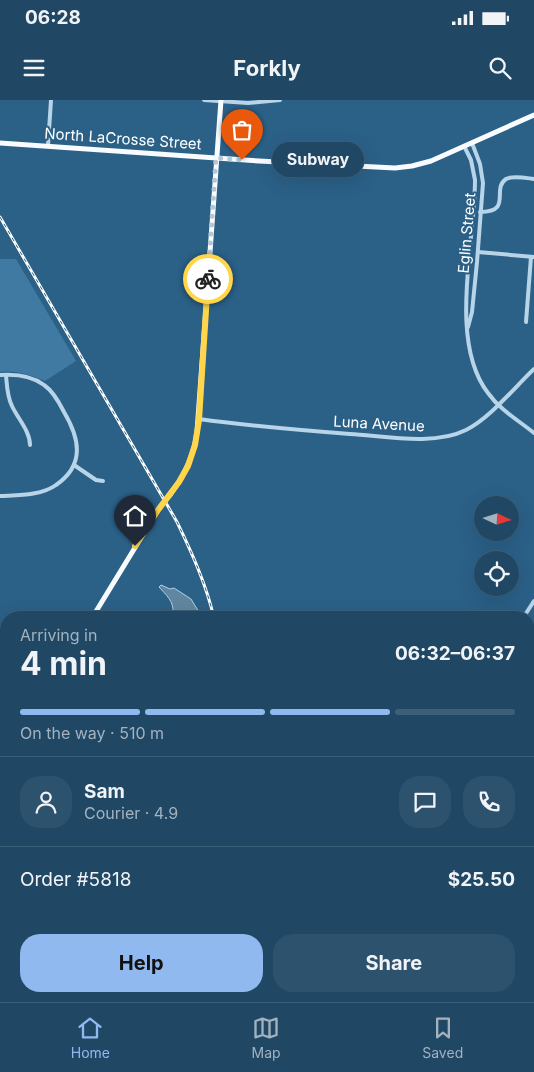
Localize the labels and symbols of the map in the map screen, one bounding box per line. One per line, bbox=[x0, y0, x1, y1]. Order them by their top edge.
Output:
pin bbox=[221, 109, 263, 160]
street label: North LaCrosse Street bbox=[44, 124, 202, 153]
callout: Subway bbox=[272, 142, 364, 178]
street label: Eglin Street bbox=[454, 192, 479, 274]
courier bbox=[183, 254, 233, 304]
street label: Luna Avenue bbox=[333, 412, 425, 435]
pin bbox=[114, 495, 156, 546]
north arrow bbox=[474, 496, 519, 541]

